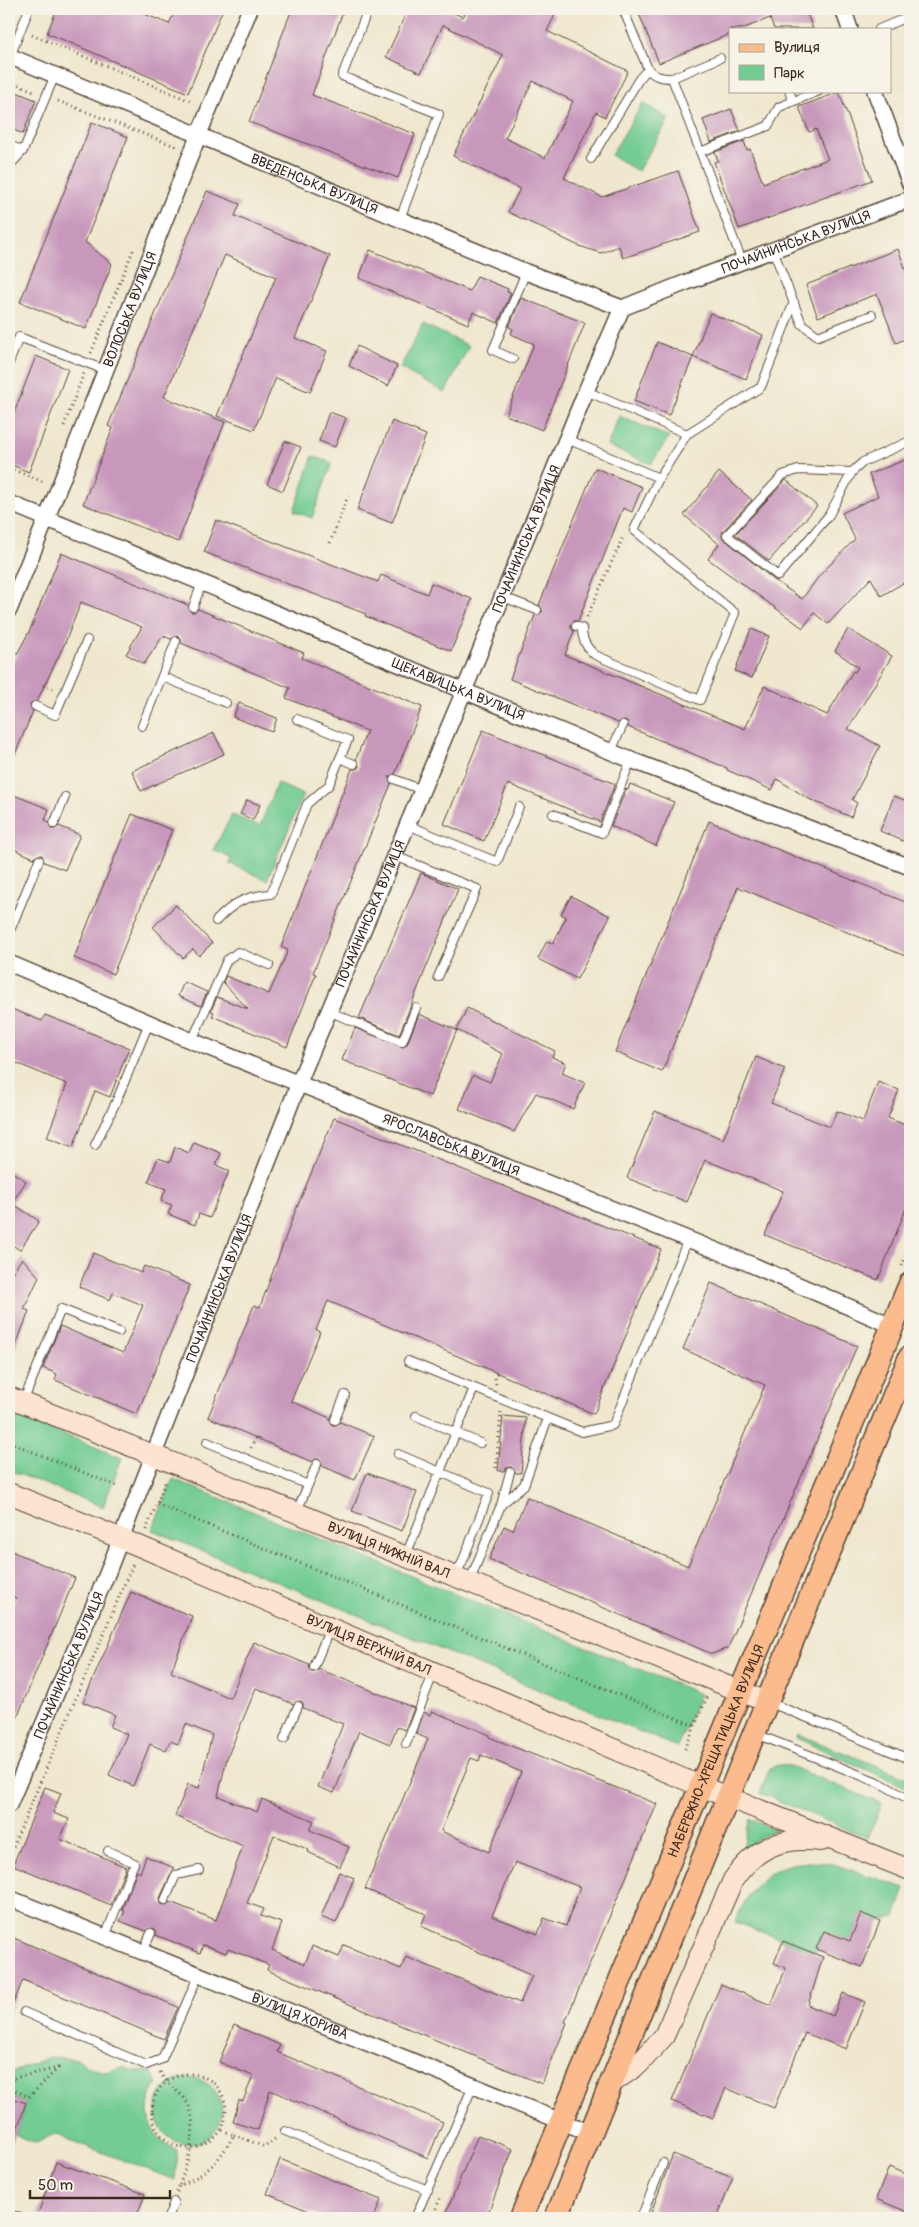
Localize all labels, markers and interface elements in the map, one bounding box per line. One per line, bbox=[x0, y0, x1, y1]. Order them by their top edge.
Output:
legend bbox=[729, 28, 892, 92]
text: Вулиця bbox=[774, 38, 820, 57]
text: Парк bbox=[774, 64, 805, 83]
street label: ВВЕДЕНСЬКА ВУЛИЦЯ bbox=[248, 150, 381, 218]
street label: ПОЧАЙНИНСЬКА ВУЛИЦЯ bbox=[719, 206, 873, 277]
street label: ВОЛОСЬКА ВУЛИЦЯ bbox=[99, 249, 160, 369]
street label: ПОЧАЙНИНСЬКА ВУЛИЦЯ bbox=[488, 462, 564, 615]
street label: ЩЕКАВИЦЬКА ВУЛИЦЯ bbox=[389, 653, 528, 724]
street label: ПОЧАЙНИНСЬКА ВУЛИЦЯ bbox=[332, 837, 409, 989]
street label: ЯРОСЛАВСЬКА ВУЛИЦЯ bbox=[380, 1109, 522, 1180]
street label: ПОЧАЙНИНСЬКА ВУЛИЦЯ bbox=[182, 1211, 255, 1365]
street label: ВУЛИЦЯ НИЖНІЙ ВАЛ bbox=[325, 1518, 452, 1582]
street label: ПОЧАЙНИНСЬКА ВУЛИЦЯ bbox=[30, 1589, 107, 1741]
street label: ВУЛИЦЯ ВЕРХНІЙ ВАЛ bbox=[304, 1610, 434, 1679]
street label: НАБЕРЕЖНО-ХРЕЩАТИЦЬКА ВУЛИЦЯ bbox=[664, 1642, 767, 1860]
street label: ВУЛИЦЯ ХОРИВА bbox=[249, 1989, 351, 2043]
scale bar bbox=[30, 2167, 170, 2199]
text: 50 m bbox=[38, 2176, 73, 2195]

